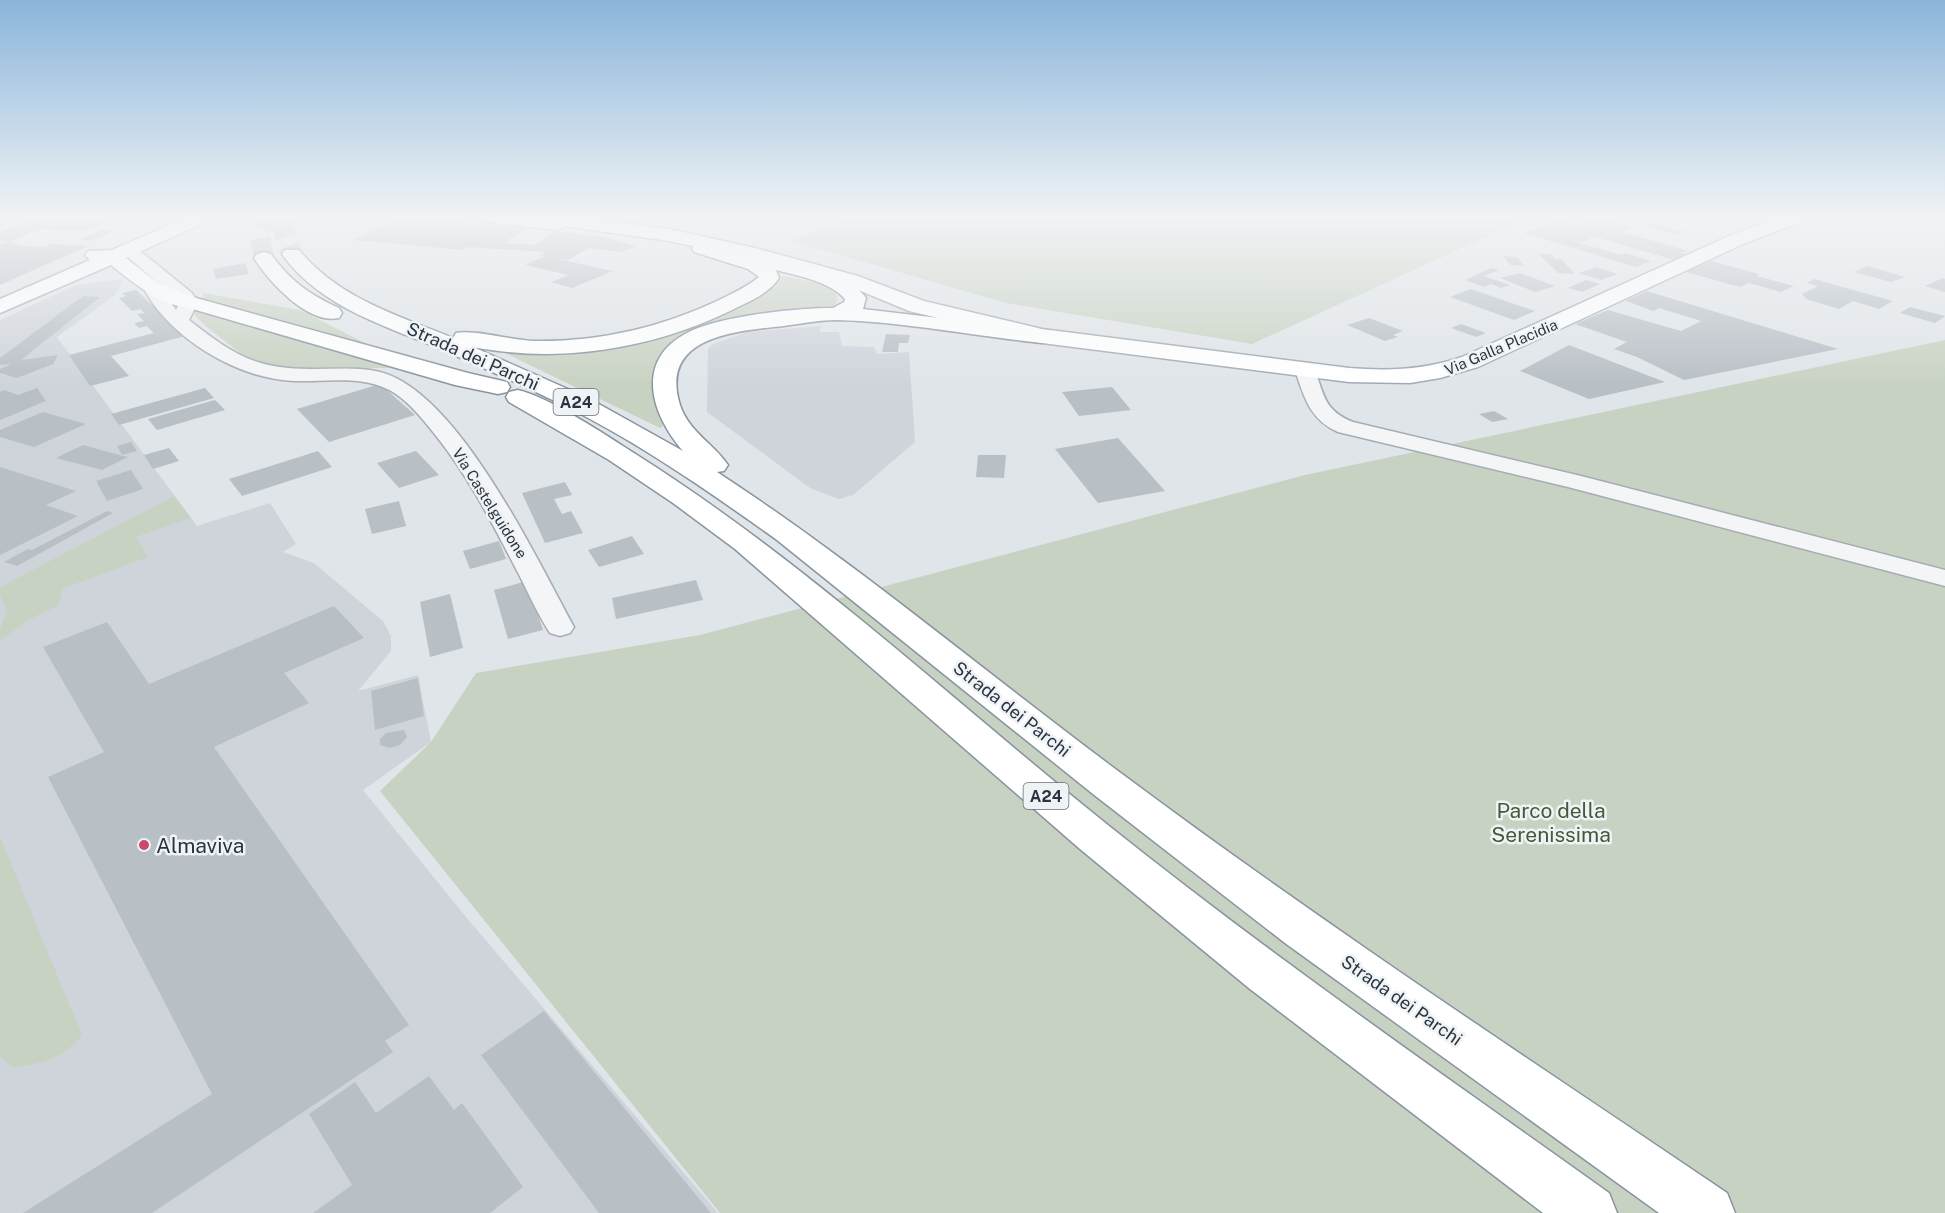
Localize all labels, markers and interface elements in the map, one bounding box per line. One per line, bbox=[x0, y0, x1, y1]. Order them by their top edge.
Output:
street label: Via Galla Placidia bbox=[1442, 316, 1560, 378]
street label: Strada dei Parchi bbox=[404, 317, 542, 395]
road number: A24 bbox=[554, 389, 598, 415]
street label: Via Castelguidone bbox=[449, 445, 531, 561]
street label: Strada dei Parchi bbox=[949, 657, 1075, 761]
road number: A24 bbox=[1024, 783, 1068, 809]
park label: Parco della Serenissima bbox=[1491, 798, 1611, 847]
place label: Almaviva bbox=[156, 833, 244, 858]
marker: Almaviva bbox=[137, 838, 151, 852]
street label: Strada dei Parchi bbox=[1338, 951, 1466, 1049]

